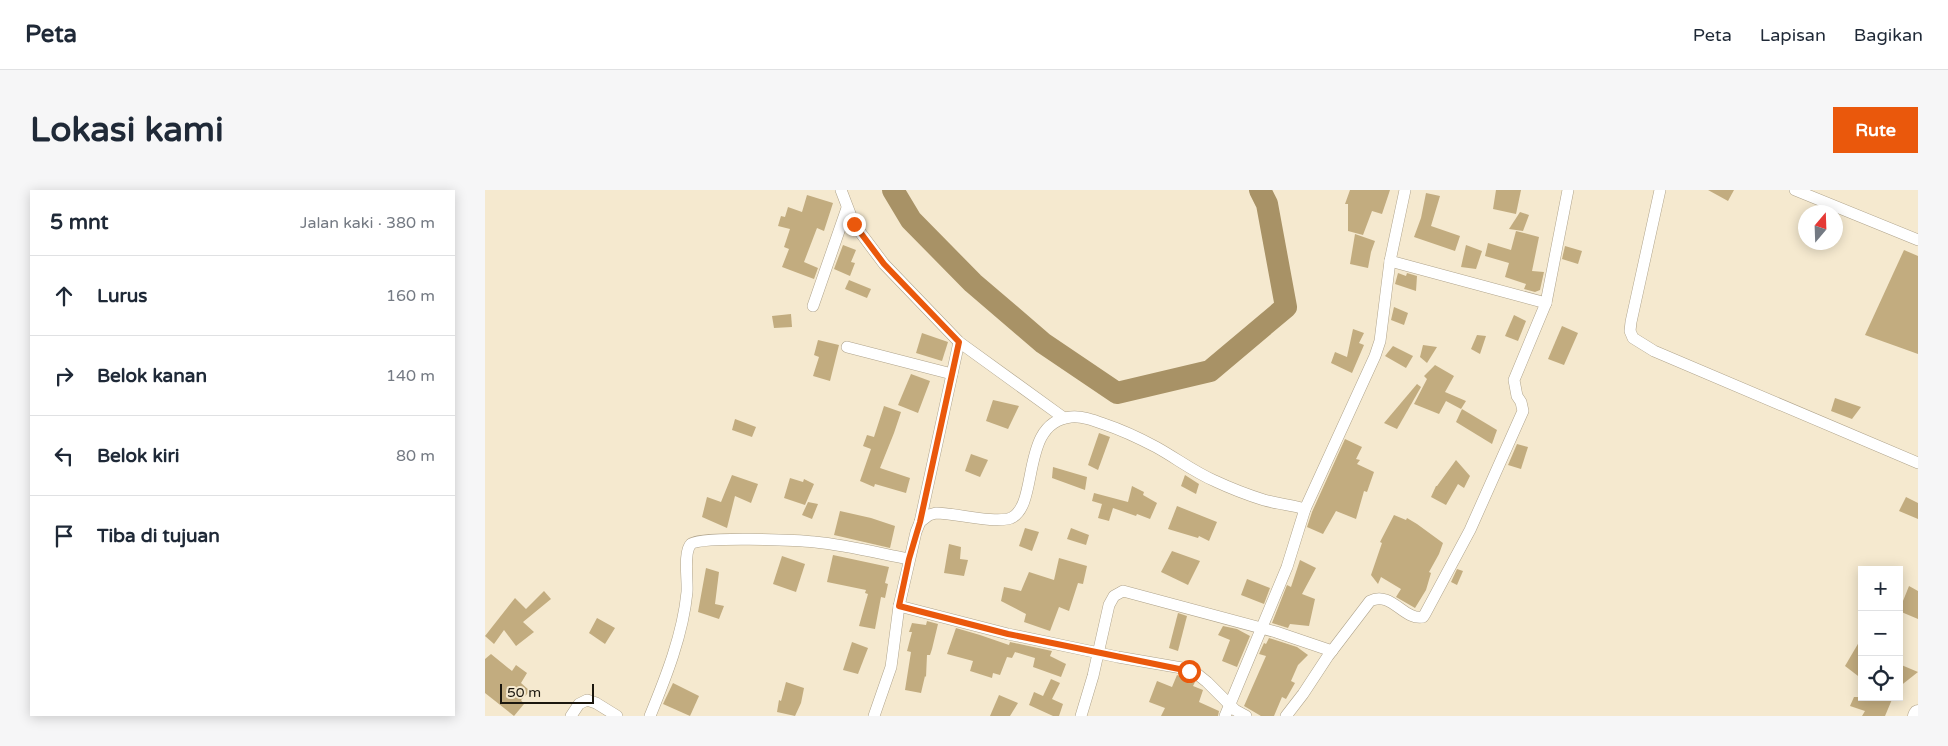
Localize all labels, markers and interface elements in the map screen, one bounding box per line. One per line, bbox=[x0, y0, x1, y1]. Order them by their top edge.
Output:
text: Peta bbox=[25, 20, 77, 49]
text: Peta bbox=[1693, 24, 1732, 46]
text: Lapisan bbox=[1760, 24, 1826, 46]
text: Bagikan bbox=[1854, 24, 1923, 46]
button: Rute bbox=[1833, 107, 1918, 153]
text: Lokasi kami bbox=[30, 109, 224, 151]
north arrow bbox=[1798, 205, 1843, 250]
text: 5 mnt bbox=[50, 210, 109, 235]
text: Jalan kaki · 380 m bbox=[300, 213, 435, 233]
route end bbox=[843, 213, 866, 236]
icon: ahead bbox=[50, 282, 78, 310]
text: Lurus bbox=[97, 285, 147, 307]
text: 160 m bbox=[386, 286, 435, 306]
icon: right bbox=[50, 362, 78, 390]
text: Belok kanan bbox=[97, 365, 207, 387]
text: 140 m bbox=[386, 366, 435, 386]
icon: left bbox=[50, 442, 78, 470]
text: Belok kiri bbox=[97, 445, 180, 467]
text: 80 m bbox=[396, 446, 435, 466]
icon: arrive bbox=[50, 522, 78, 550]
text: Tiba di tujuan bbox=[97, 525, 220, 547]
map controls bbox=[1858, 566, 1903, 701]
button: + bbox=[1858, 566, 1903, 611]
button: − bbox=[1858, 611, 1903, 656]
button: locate bbox=[1858, 656, 1903, 701]
route start bbox=[1178, 660, 1201, 683]
scale bar bbox=[500, 681, 594, 704]
text: 50 m bbox=[507, 684, 541, 701]

